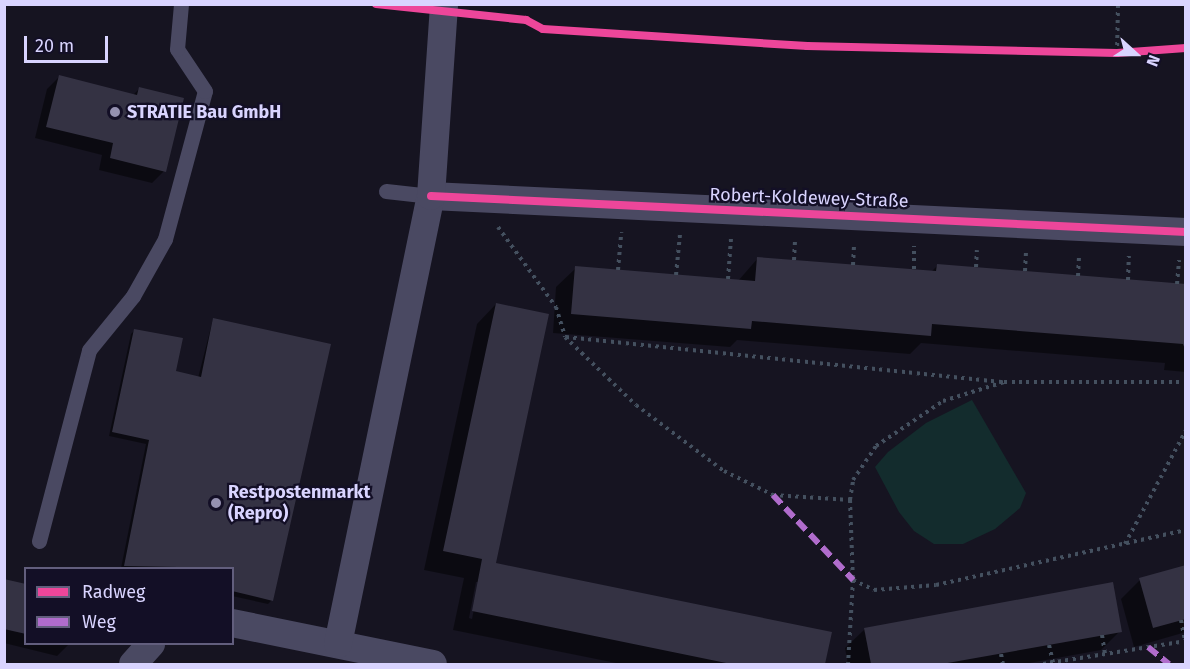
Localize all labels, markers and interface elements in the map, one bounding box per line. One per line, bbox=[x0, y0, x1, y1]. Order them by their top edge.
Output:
scale bar bbox=[27, 24, 111, 62]
north arrow bbox=[1106, 24, 1166, 84]
text: 20 m bbox=[35, 35, 74, 57]
text: N bbox=[1143, 52, 1164, 69]
place label: STRATIE Bau GmbH bbox=[127, 101, 281, 123]
marker: STRATIE Bau GmbH bbox=[108, 105, 122, 119]
street label: Robert-Koldewey-Straße bbox=[709, 184, 909, 212]
place label: Restpostenmarkt (Repro) bbox=[228, 482, 370, 524]
marker: Restpostenmarkt (Repro) bbox=[209, 496, 223, 510]
legend bbox=[24, 567, 234, 645]
text: Radweg bbox=[82, 581, 145, 603]
text: Weg bbox=[82, 611, 116, 633]

